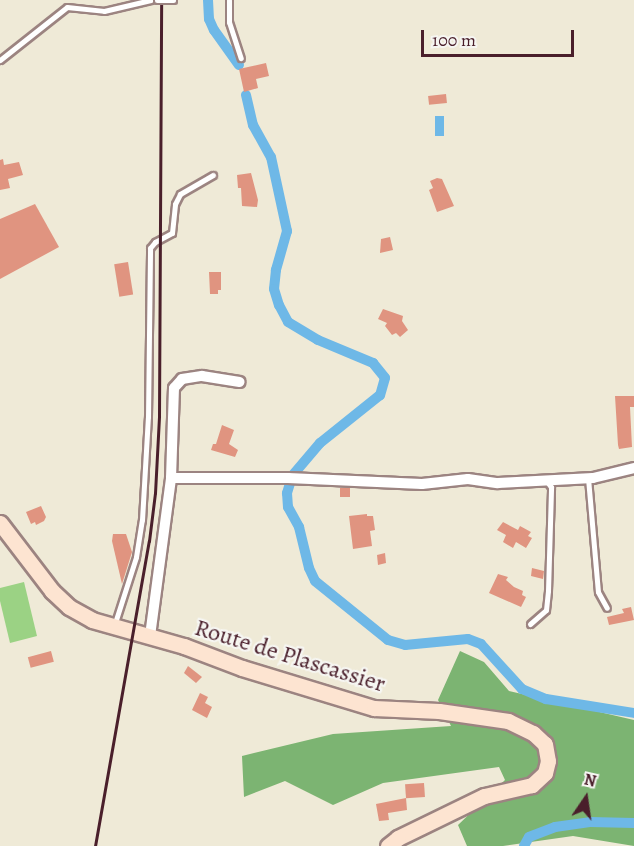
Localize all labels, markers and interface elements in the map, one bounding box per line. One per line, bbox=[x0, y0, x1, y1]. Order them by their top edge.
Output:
scale bar bbox=[424, 18, 577, 56]
text: 100 m bbox=[432, 28, 476, 52]
street label: Route de Plascassier bbox=[191, 613, 389, 699]
north arrow bbox=[556, 768, 616, 828]
text: N bbox=[582, 768, 598, 792]

